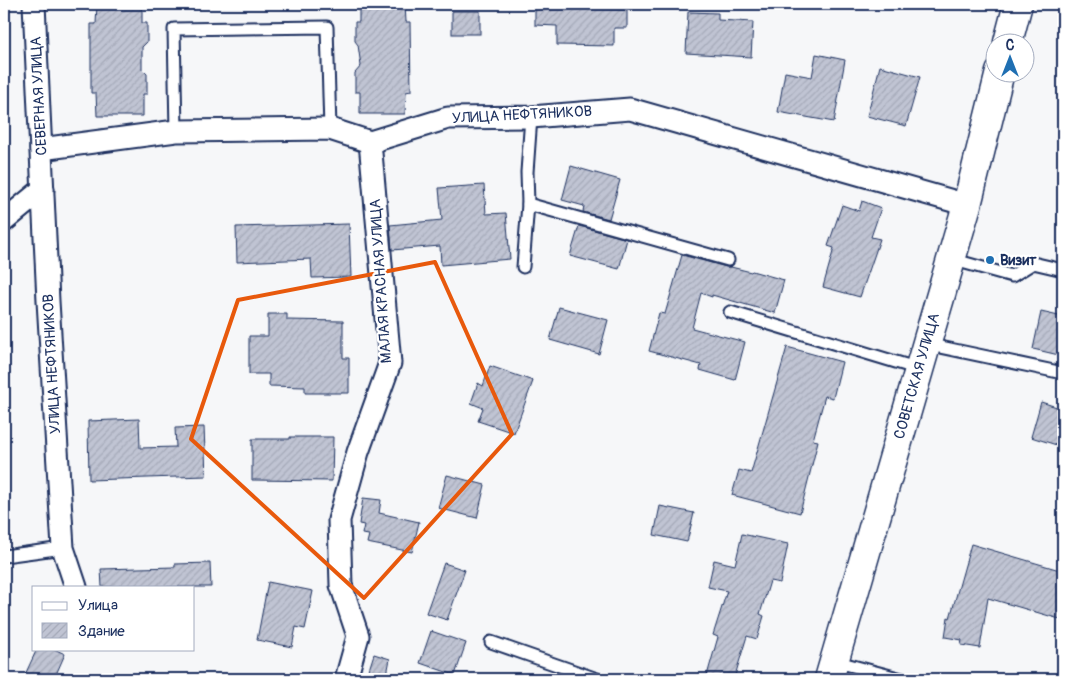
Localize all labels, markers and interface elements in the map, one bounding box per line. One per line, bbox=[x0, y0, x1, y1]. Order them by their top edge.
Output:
north arrow bbox=[984, 32, 1034, 82]
street label: СЕВЕРНАЯ УЛИЦА bbox=[26, 36, 52, 156]
text: С bbox=[1006, 37, 1015, 54]
street label: УЛИЦА НЕФТЯНИКОВ bbox=[452, 102, 592, 128]
street label: МАЛАЯ КРАСНАЯ УЛИЦА bbox=[366, 198, 396, 364]
place label: Визит bbox=[1000, 251, 1037, 270]
marker: Визит bbox=[984, 254, 996, 266]
street label: УЛИЦА НЕФТЯНИКОВ bbox=[39, 294, 65, 434]
street label: СОВЕТСКАЯ УЛИЦА bbox=[890, 310, 944, 441]
legend bbox=[32, 586, 195, 650]
text: Улица bbox=[78, 596, 118, 615]
text: Здание bbox=[78, 622, 125, 641]

